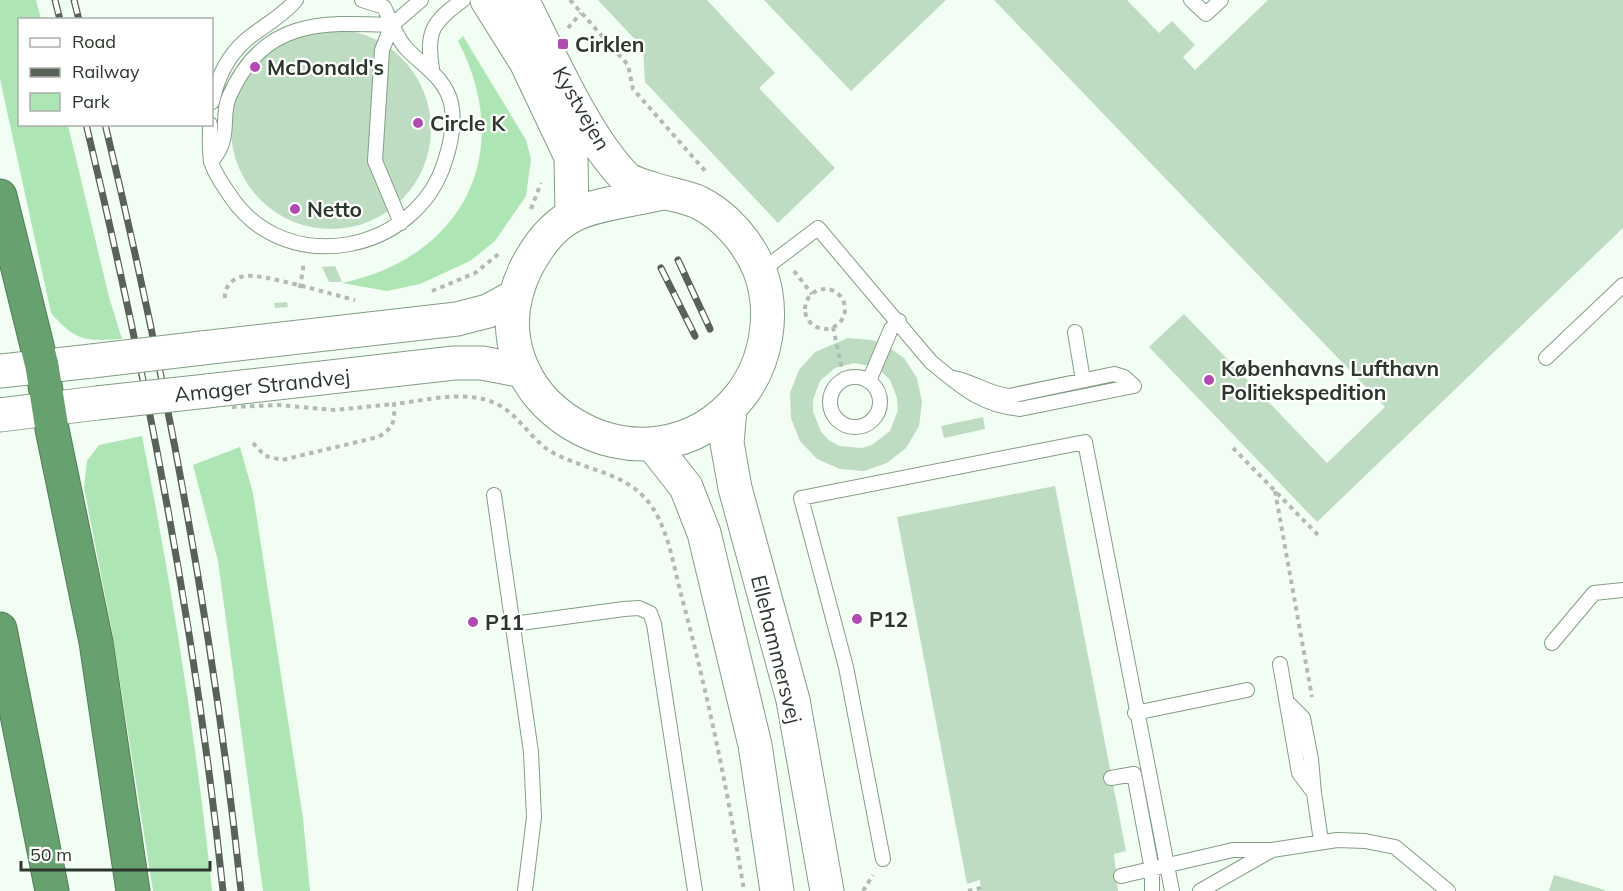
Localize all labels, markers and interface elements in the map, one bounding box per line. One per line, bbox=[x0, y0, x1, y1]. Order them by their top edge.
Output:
legend bbox=[18, 18, 213, 126]
text: Road bbox=[72, 30, 116, 53]
place label: Cirklen bbox=[575, 31, 644, 57]
marker: Cirklen bbox=[556, 37, 570, 51]
place label: McDonald's bbox=[267, 54, 384, 80]
text: Railway bbox=[72, 60, 140, 83]
marker: McDonald's bbox=[248, 60, 262, 74]
street label: Kystvejen bbox=[548, 61, 616, 155]
text: Park bbox=[72, 90, 111, 113]
place label: Circle K bbox=[430, 110, 506, 136]
marker: Circle K bbox=[411, 116, 425, 130]
place label: Netto bbox=[307, 196, 362, 222]
marker: Netto bbox=[288, 202, 302, 216]
place label: Københavns Lufthavn Politiekspedition bbox=[1221, 355, 1439, 405]
street label: Amager Strandvej bbox=[173, 363, 351, 407]
marker: Københavns Lufthavn Politiekspedition bbox=[1202, 373, 1216, 387]
street label: Ellehammersvej bbox=[746, 572, 808, 726]
place label: P12 bbox=[869, 606, 908, 632]
place label: P11 bbox=[485, 609, 524, 635]
marker: P12 bbox=[850, 612, 864, 626]
marker: P11 bbox=[466, 615, 480, 629]
scale bar bbox=[21, 834, 210, 872]
text: 50 m bbox=[30, 843, 72, 866]

